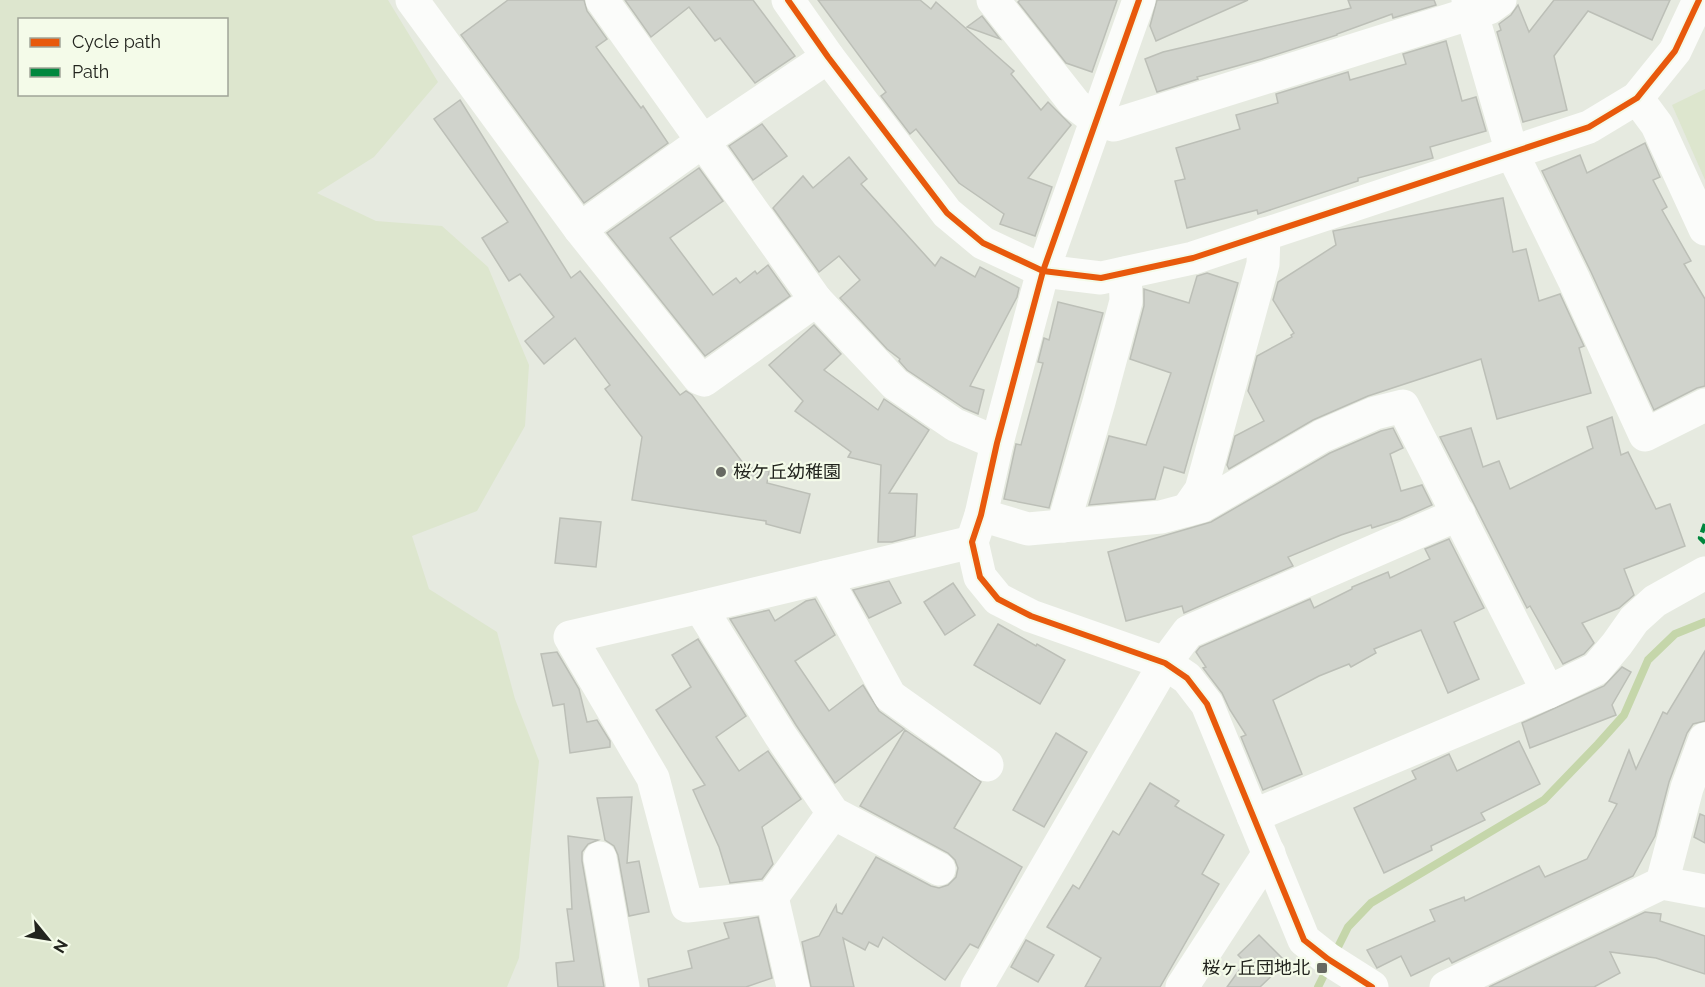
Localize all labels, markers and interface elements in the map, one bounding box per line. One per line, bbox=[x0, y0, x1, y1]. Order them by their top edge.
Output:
legend bbox=[18, 18, 228, 96]
text: Cycle path bbox=[72, 31, 161, 52]
text: Path bbox=[72, 61, 109, 82]
place label: 桜ケ丘幼稚園 bbox=[733, 461, 841, 482]
marker: 桜ケ丘幼稚園 bbox=[714, 465, 728, 479]
north arrow bbox=[18, 909, 78, 969]
text: N bbox=[49, 936, 72, 956]
place label: 桜ヶ丘団地北 bbox=[1202, 957, 1310, 978]
marker: 桜ヶ丘団地北 bbox=[1315, 961, 1329, 975]

